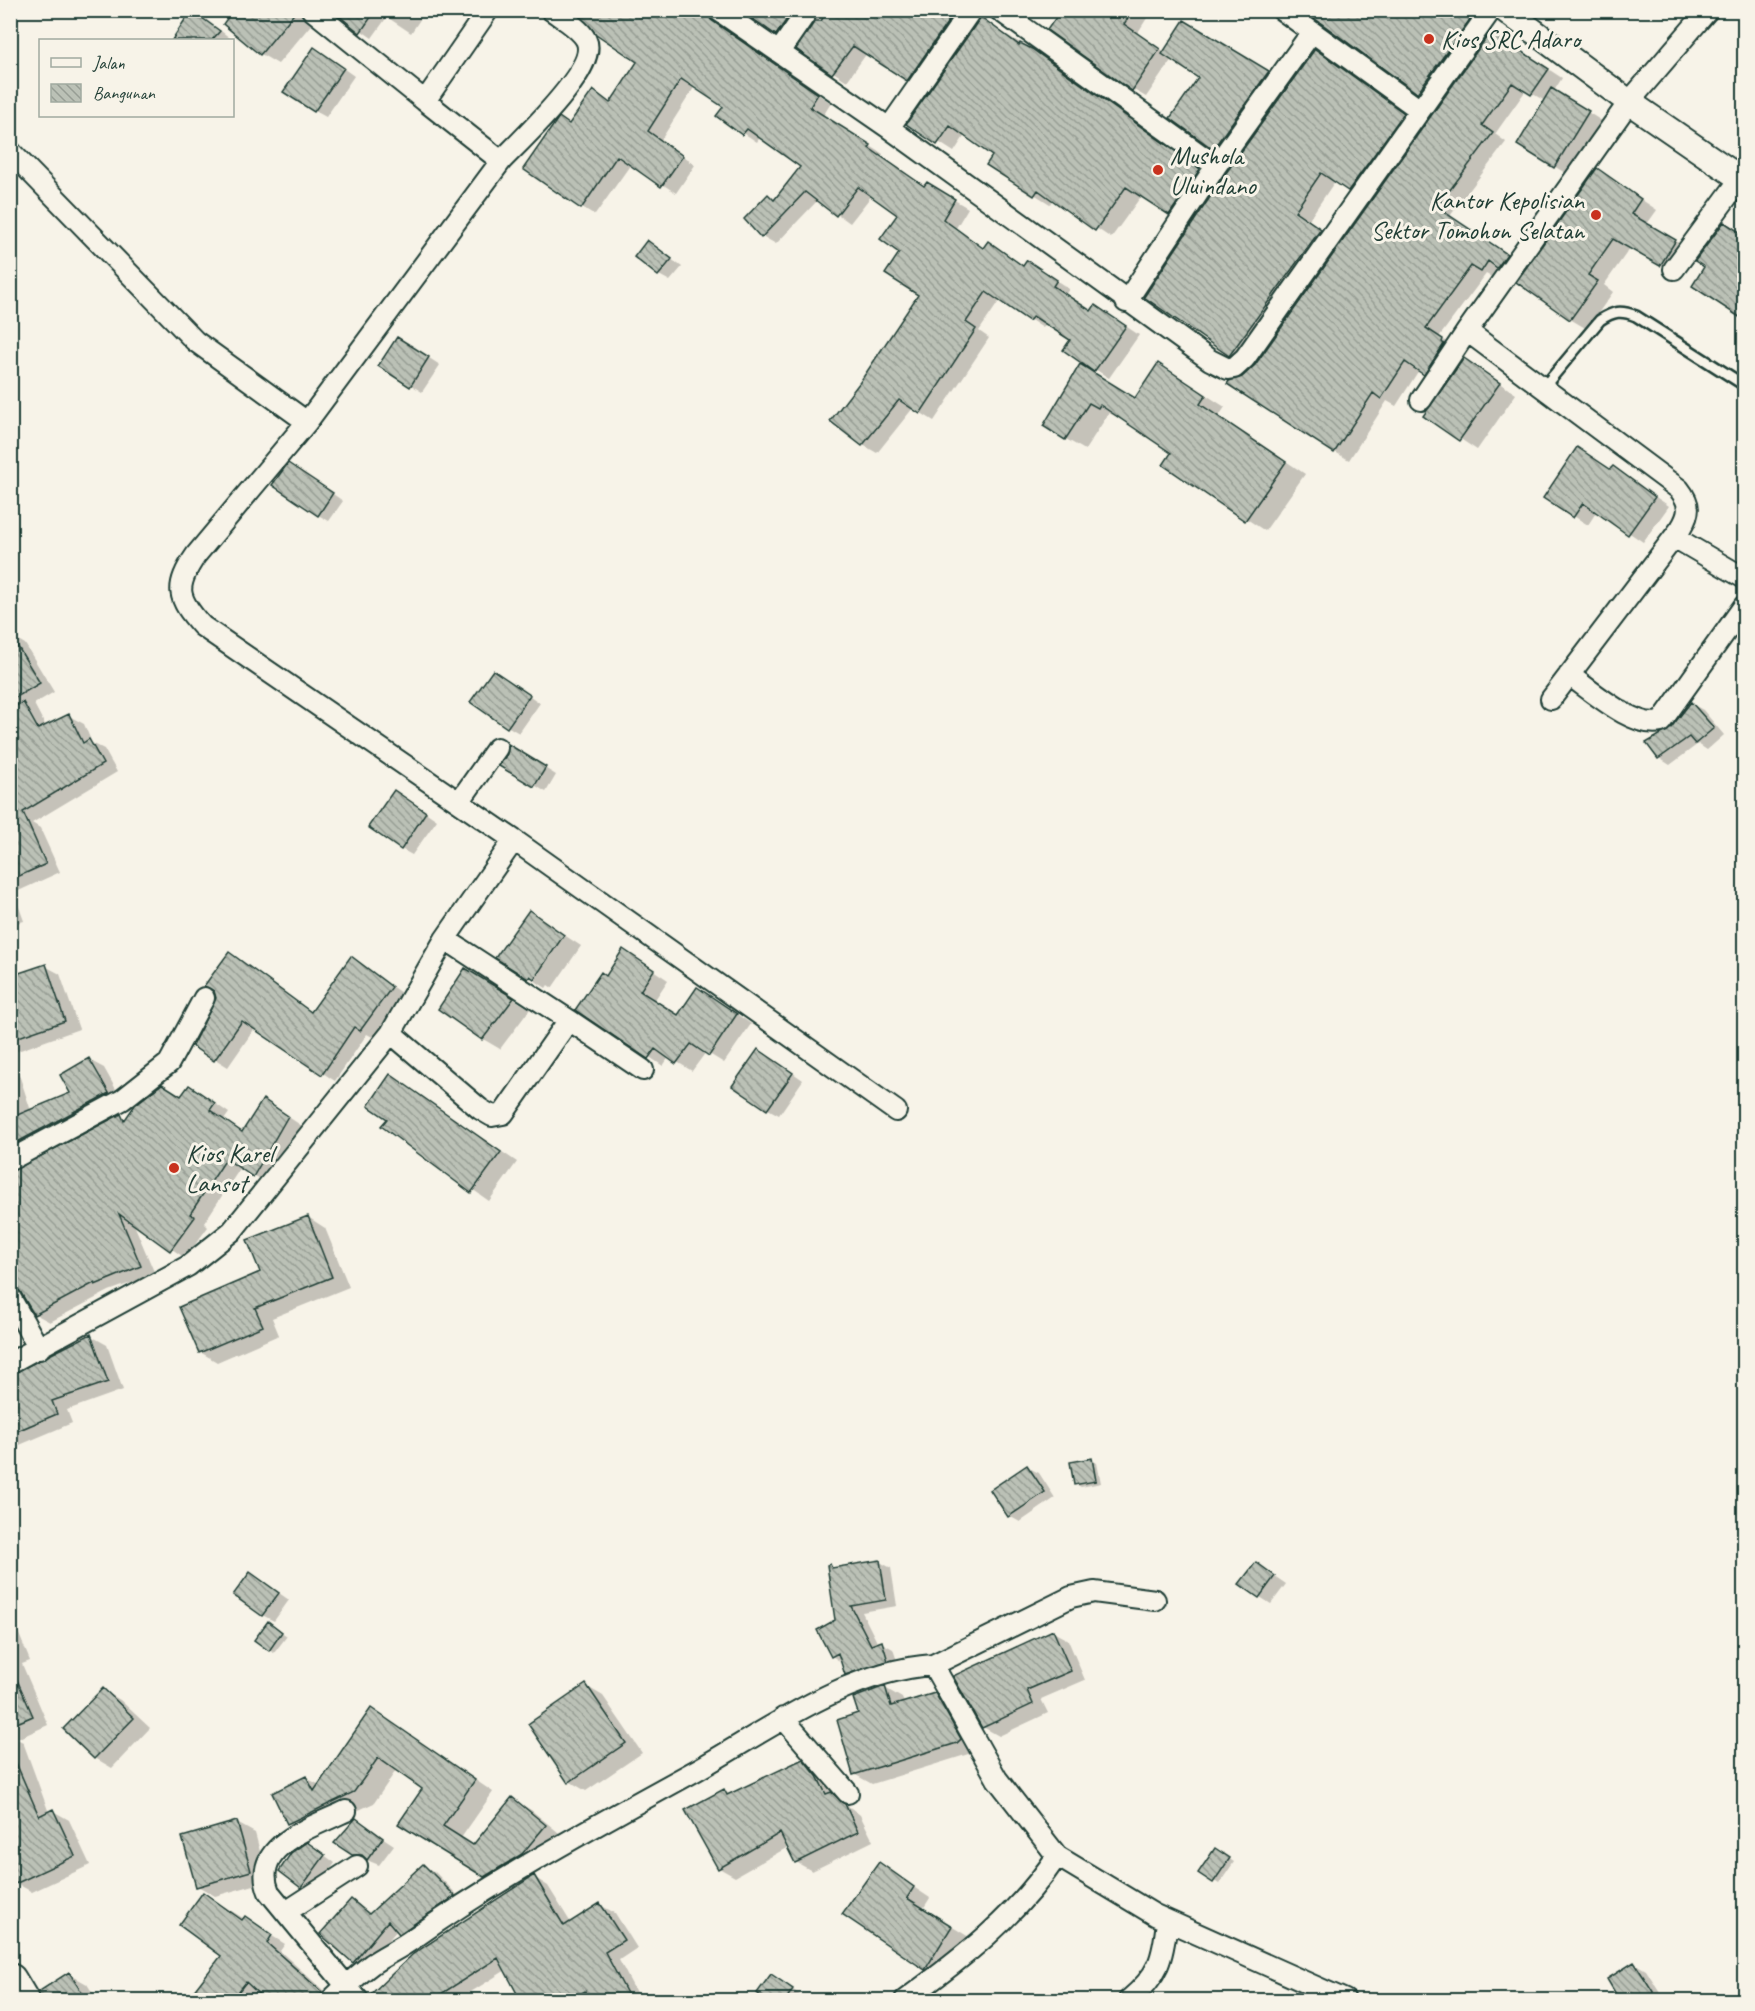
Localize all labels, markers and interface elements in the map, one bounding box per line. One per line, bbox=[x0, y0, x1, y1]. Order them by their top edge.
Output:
place label: Kios SRC Adaro bbox=[1441, 23, 1583, 56]
marker: Kios SRC Adaro bbox=[1422, 32, 1436, 46]
legend bbox=[39, 39, 234, 117]
text: Jalan bbox=[92, 52, 125, 74]
text: Bangunan bbox=[93, 82, 156, 104]
place label: Mushola Uluindano bbox=[1170, 139, 1257, 202]
marker: Mushola Uluindano bbox=[1151, 163, 1165, 177]
place label: Kantor Kepolisian Sektor Tomohon Selatan bbox=[1371, 184, 1585, 247]
marker: Kantor Kepolisian Sektor Tomohon Selatan bbox=[1589, 208, 1603, 222]
place label: Kios Karel Lansot bbox=[186, 1137, 278, 1200]
marker: Kios Karel Lansot bbox=[167, 1161, 181, 1175]

